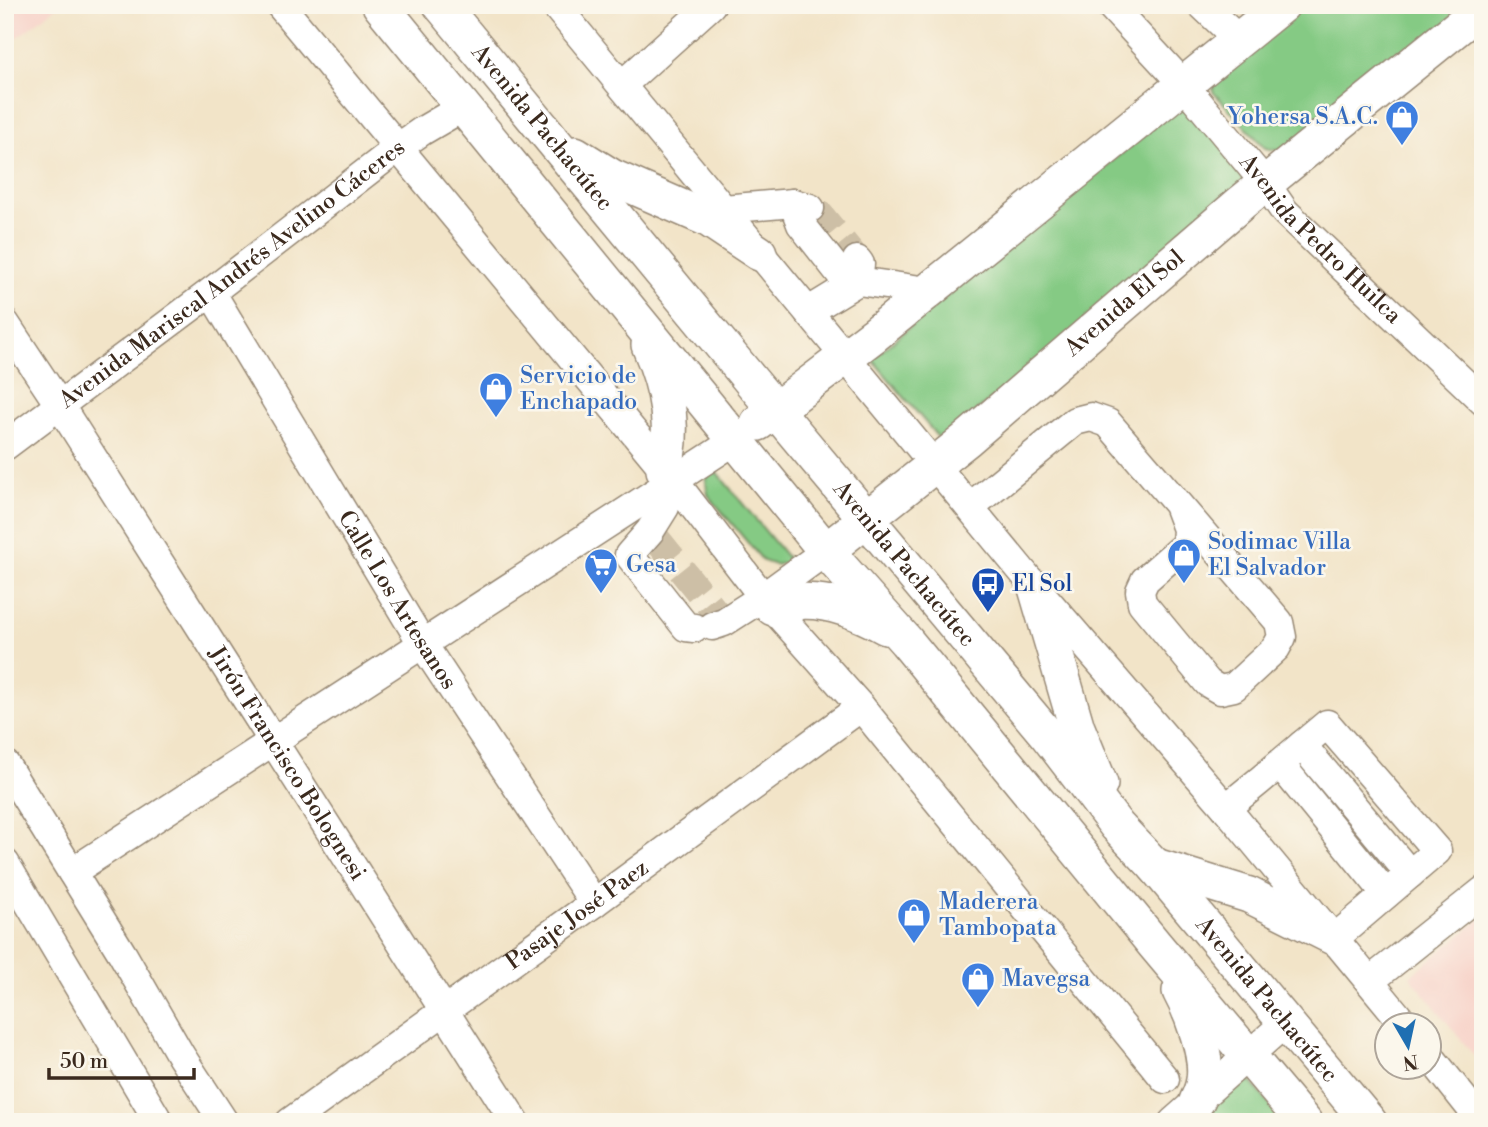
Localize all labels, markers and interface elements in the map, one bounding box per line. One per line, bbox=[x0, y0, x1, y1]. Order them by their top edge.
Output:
street label: Avenida Pachacútec bbox=[465, 38, 619, 216]
shop icon: Yohersa S.A.C. bbox=[1383, 98, 1421, 147]
place label: Yohersa S.A.C. bbox=[1227, 103, 1378, 131]
street label: Avenida Mariscal Andrés Avelino Cáceres bbox=[53, 133, 411, 415]
street label: Avenida Pedro Huilca bbox=[1233, 148, 1407, 330]
street label: Avenida El Sol bbox=[1058, 244, 1190, 363]
place label: Servicio de Enchapado bbox=[520, 362, 637, 416]
shop icon: Servicio de Enchapado bbox=[477, 370, 515, 419]
street label: Avenida Pachacútec bbox=[826, 475, 981, 652]
street label: Calle Los Artesanos bbox=[332, 506, 463, 695]
place label: Sodimac Villa El Salvador bbox=[1208, 528, 1351, 582]
shop icon: Sodimac Villa El Salvador bbox=[1165, 536, 1203, 585]
supermarket icon: Gesa bbox=[582, 546, 620, 595]
place label: Gesa bbox=[626, 551, 677, 579]
bus stop icon: El Sol bbox=[969, 565, 1007, 614]
place label: El Sol bbox=[1012, 570, 1073, 598]
street label: Jirón Francisco Bolognesi bbox=[202, 640, 372, 886]
street label: Pasaje José Paez bbox=[500, 854, 654, 976]
place label: Maderera Tambopata bbox=[939, 888, 1057, 942]
shop icon: Maderera Tambopata bbox=[895, 896, 933, 945]
street label: Avenida Pachacútec bbox=[1189, 910, 1344, 1088]
shop icon: Mavegsa bbox=[959, 960, 997, 1009]
place label: Mavegsa bbox=[1002, 965, 1090, 993]
north arrow bbox=[1372, 1012, 1442, 1082]
scale bar bbox=[49, 1036, 194, 1080]
text: 50 m bbox=[60, 1049, 108, 1075]
text: N bbox=[1401, 1049, 1420, 1075]

